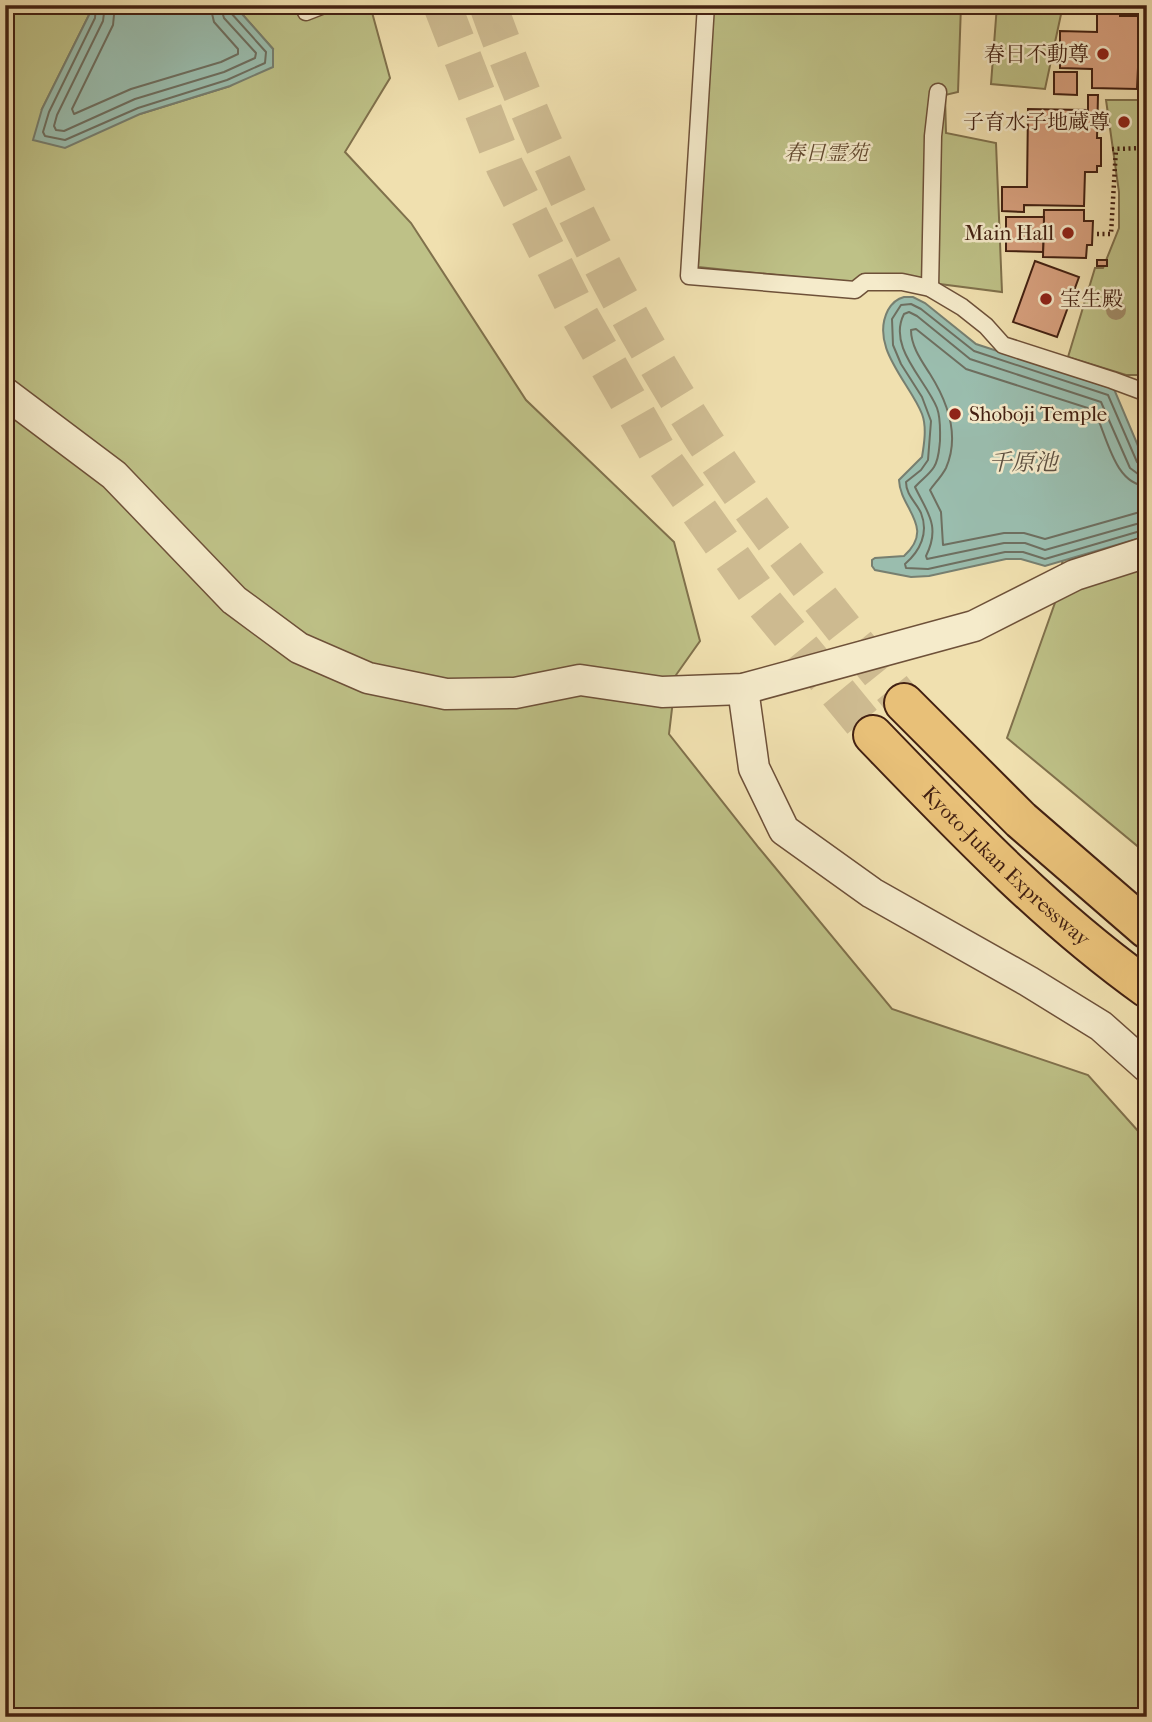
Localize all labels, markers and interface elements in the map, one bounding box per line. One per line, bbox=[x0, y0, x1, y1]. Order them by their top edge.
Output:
place label: 春日不動尊 bbox=[984, 42, 1089, 66]
marker: 春日不動尊 bbox=[1095, 46, 1111, 62]
place label: 子育水子地蔵尊 bbox=[963, 110, 1110, 134]
marker: 子育水子地蔵尊 bbox=[1116, 114, 1132, 130]
park label: 春日霊苑 bbox=[784, 141, 871, 165]
place label: Main Hall bbox=[964, 221, 1054, 245]
marker: Main Hall bbox=[1060, 225, 1076, 241]
place label: 宝生殿 bbox=[1060, 287, 1123, 311]
marker: 宝生殿 bbox=[1038, 291, 1054, 307]
place label: Shoboji Temple bbox=[969, 402, 1107, 426]
marker: Shoboji Temple bbox=[947, 406, 963, 422]
water label: 千原池 bbox=[989, 449, 1061, 476]
street label: Kyoto-Jukan Expressway bbox=[917, 781, 1095, 952]

